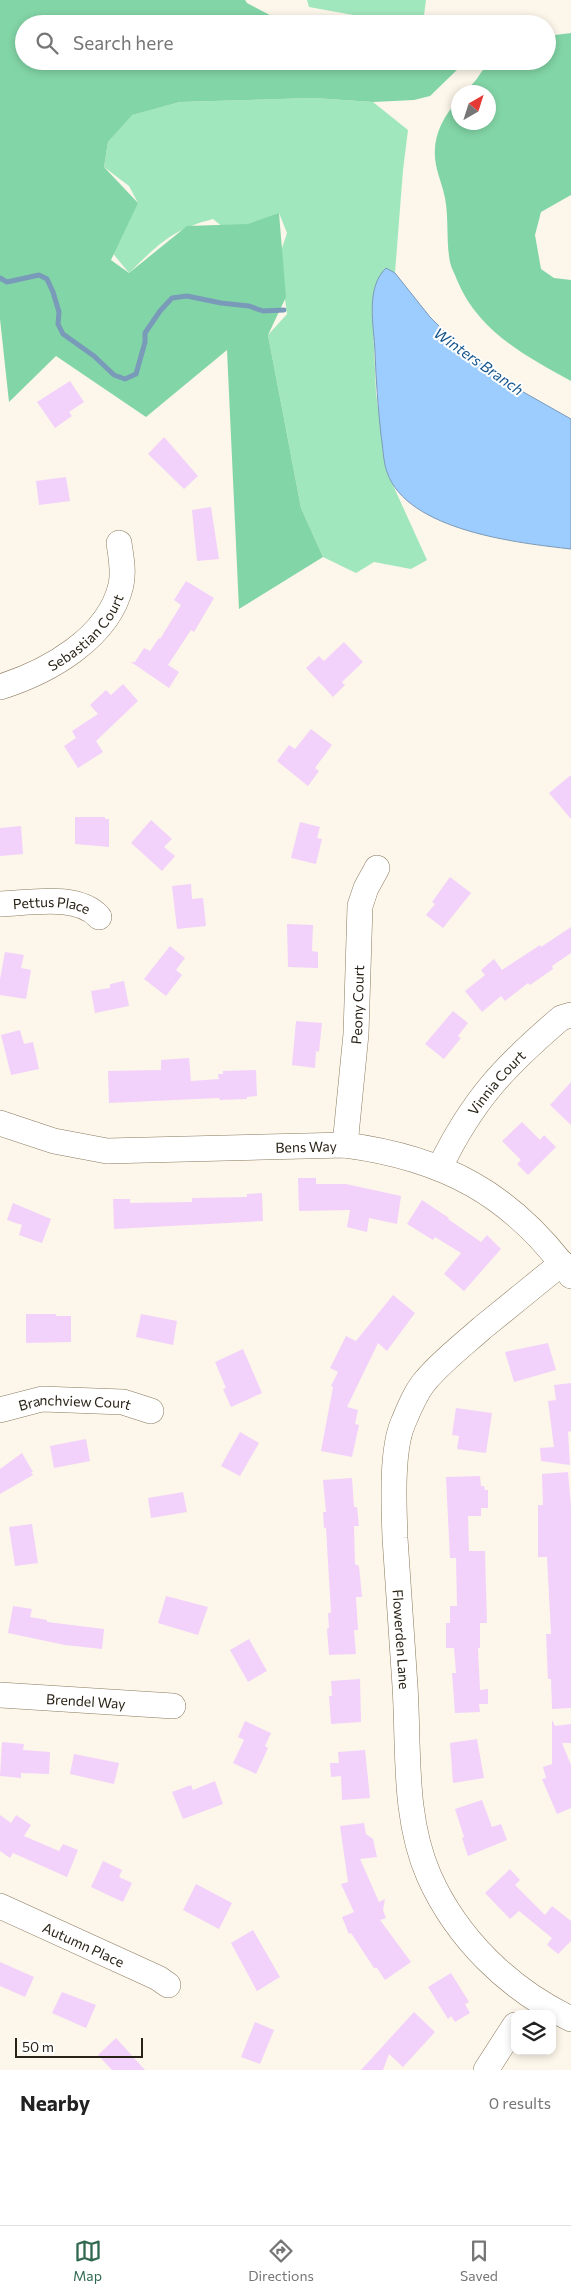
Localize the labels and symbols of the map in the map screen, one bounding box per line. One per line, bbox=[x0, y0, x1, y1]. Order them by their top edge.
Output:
north arrow bbox=[451, 85, 496, 130]
water label: Winters Branch bbox=[431, 323, 527, 399]
street label: Sebastian Court bbox=[44, 591, 126, 674]
street label: Pettus Place bbox=[12, 893, 94, 917]
street label: Peony Court bbox=[347, 964, 367, 1045]
street label: Vinnia Court bbox=[464, 1046, 529, 1118]
street label: Bens Way bbox=[275, 1137, 337, 1155]
street label: Branchview Court bbox=[16, 1390, 134, 1413]
street label: Flowerden Lane bbox=[390, 1589, 414, 1690]
street label: Brendel Way bbox=[46, 1689, 126, 1711]
street label: Autumn Place bbox=[40, 1918, 127, 1970]
scale bar bbox=[15, 2035, 142, 2058]

